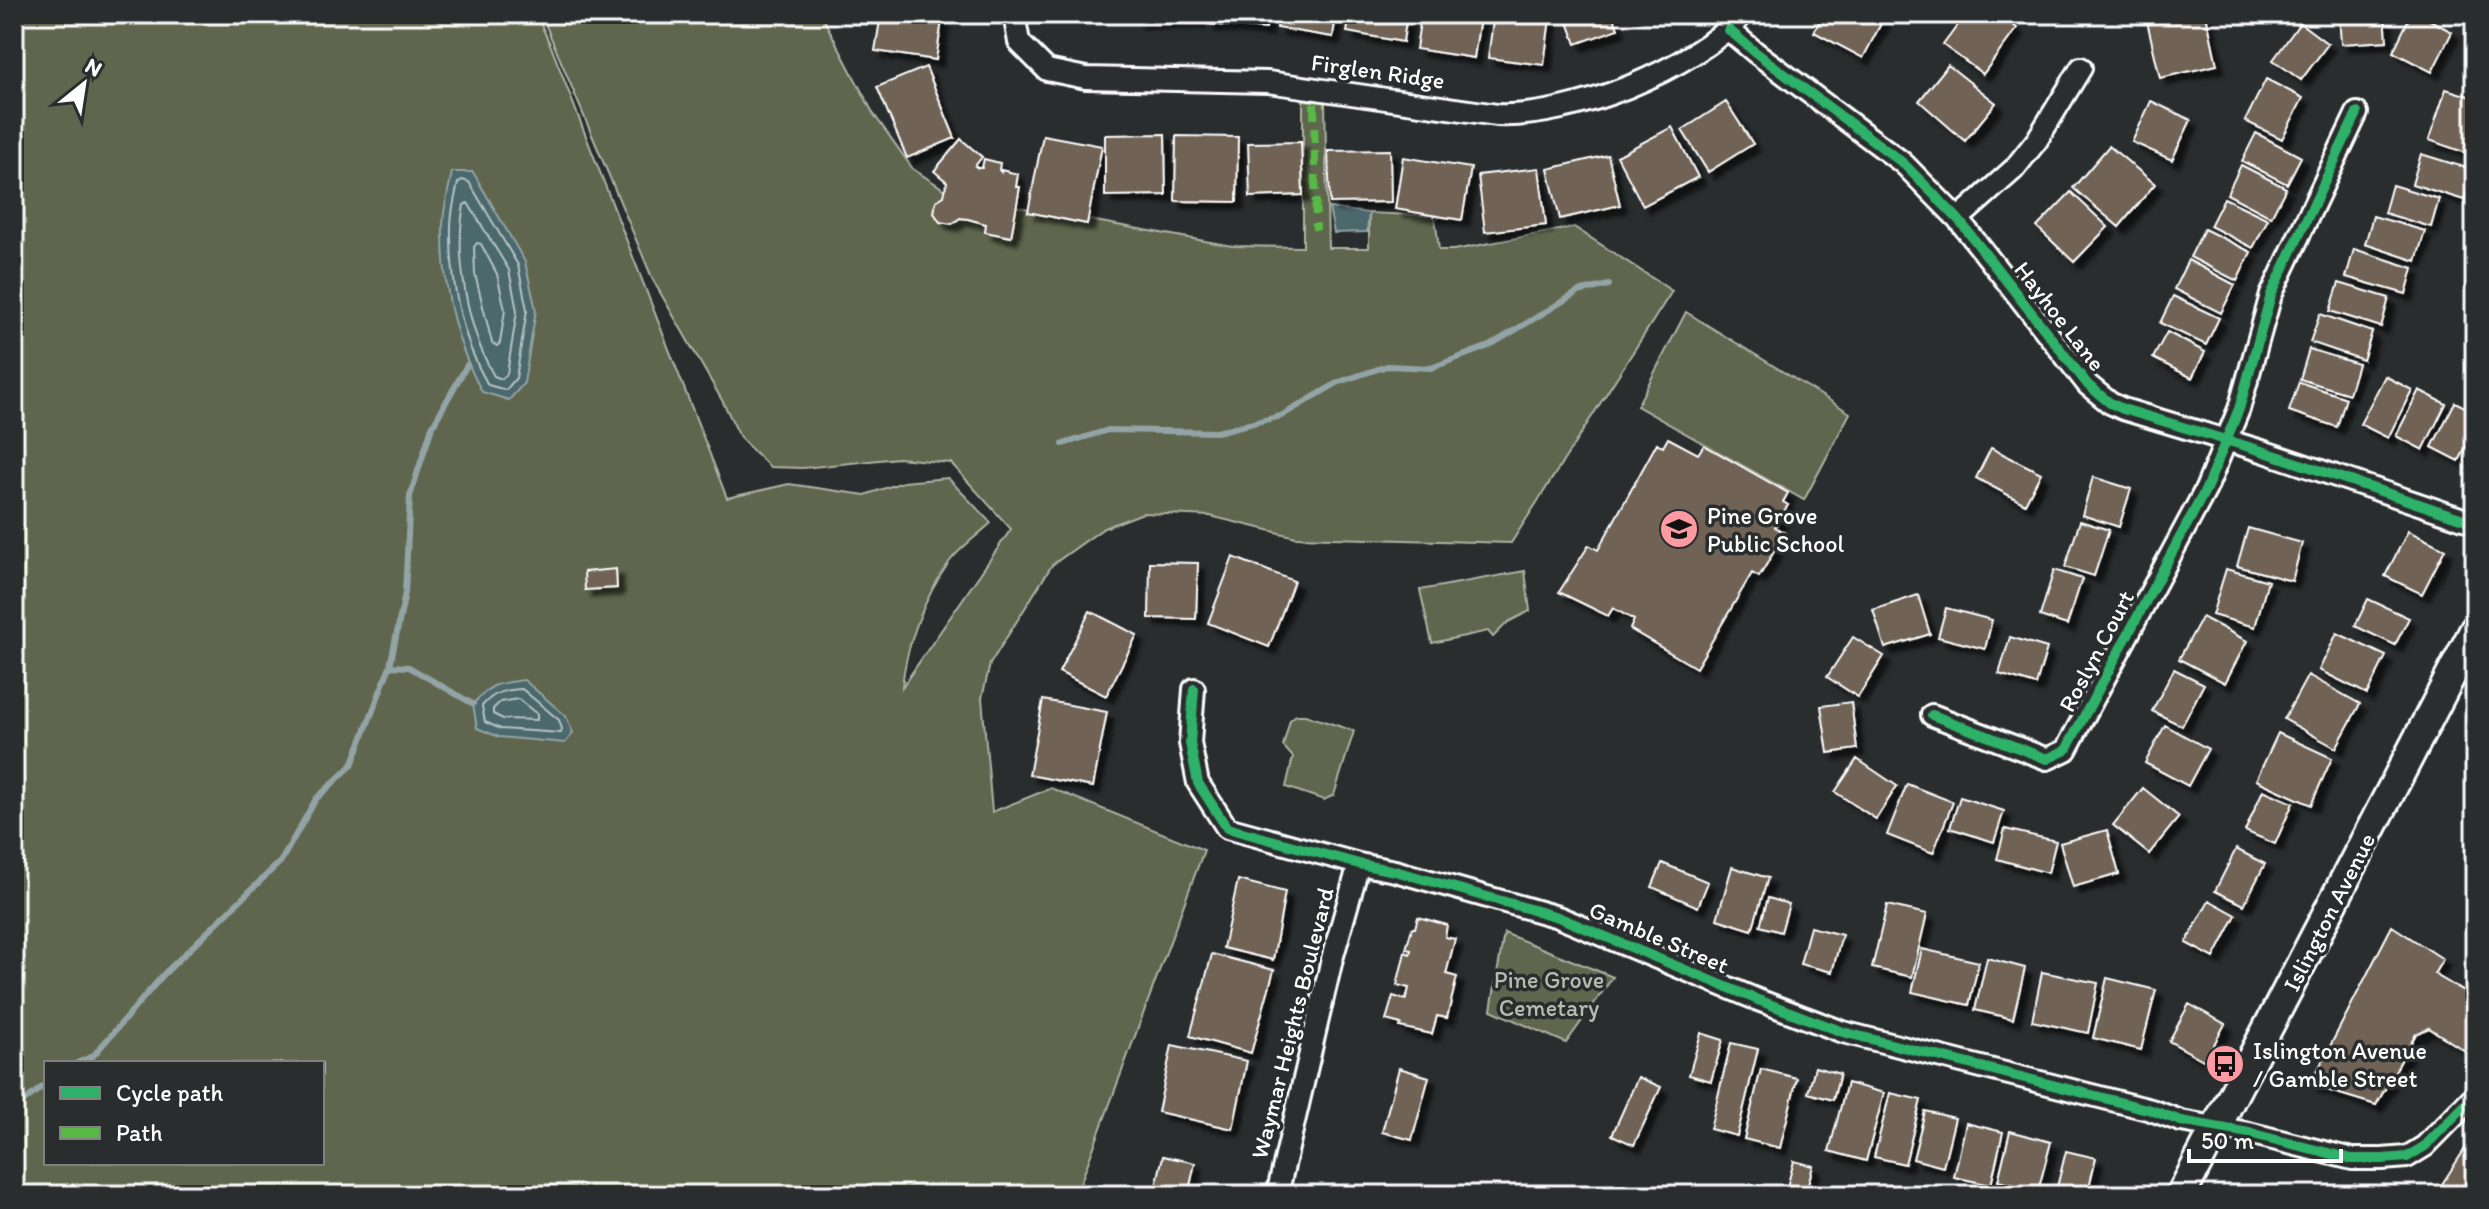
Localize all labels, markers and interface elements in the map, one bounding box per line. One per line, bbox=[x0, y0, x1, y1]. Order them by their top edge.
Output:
north arrow bbox=[44, 44, 124, 124]
street label: Firglen Ridge bbox=[1309, 47, 1447, 95]
text: N bbox=[81, 52, 107, 83]
street label: Hayhoe Lane bbox=[2008, 255, 2112, 377]
place label: Pine Grove Public School bbox=[1707, 501, 1845, 558]
school or university icon: Pine Grove Public School bbox=[1658, 508, 1700, 550]
street label: Roslyn Court bbox=[2052, 585, 2140, 717]
street label: Islington Avenue bbox=[2277, 828, 2381, 996]
street label: Waymar Heights Boulevard bbox=[1244, 884, 1340, 1162]
street label: Gamble Street bbox=[1585, 895, 1733, 979]
park label: Pine Grove Cemetary bbox=[1494, 965, 1604, 1022]
place label: Islington Avenue / Gamble Street bbox=[2253, 1036, 2427, 1093]
bus stop icon: Islington Avenue / Gamble Street bbox=[2204, 1043, 2246, 1085]
legend bbox=[44, 1061, 324, 1165]
text: Cycle path bbox=[116, 1078, 223, 1107]
scale bar bbox=[2189, 1113, 2341, 1163]
text: Path bbox=[116, 1118, 163, 1147]
text: 50 m bbox=[2201, 1126, 2254, 1155]

